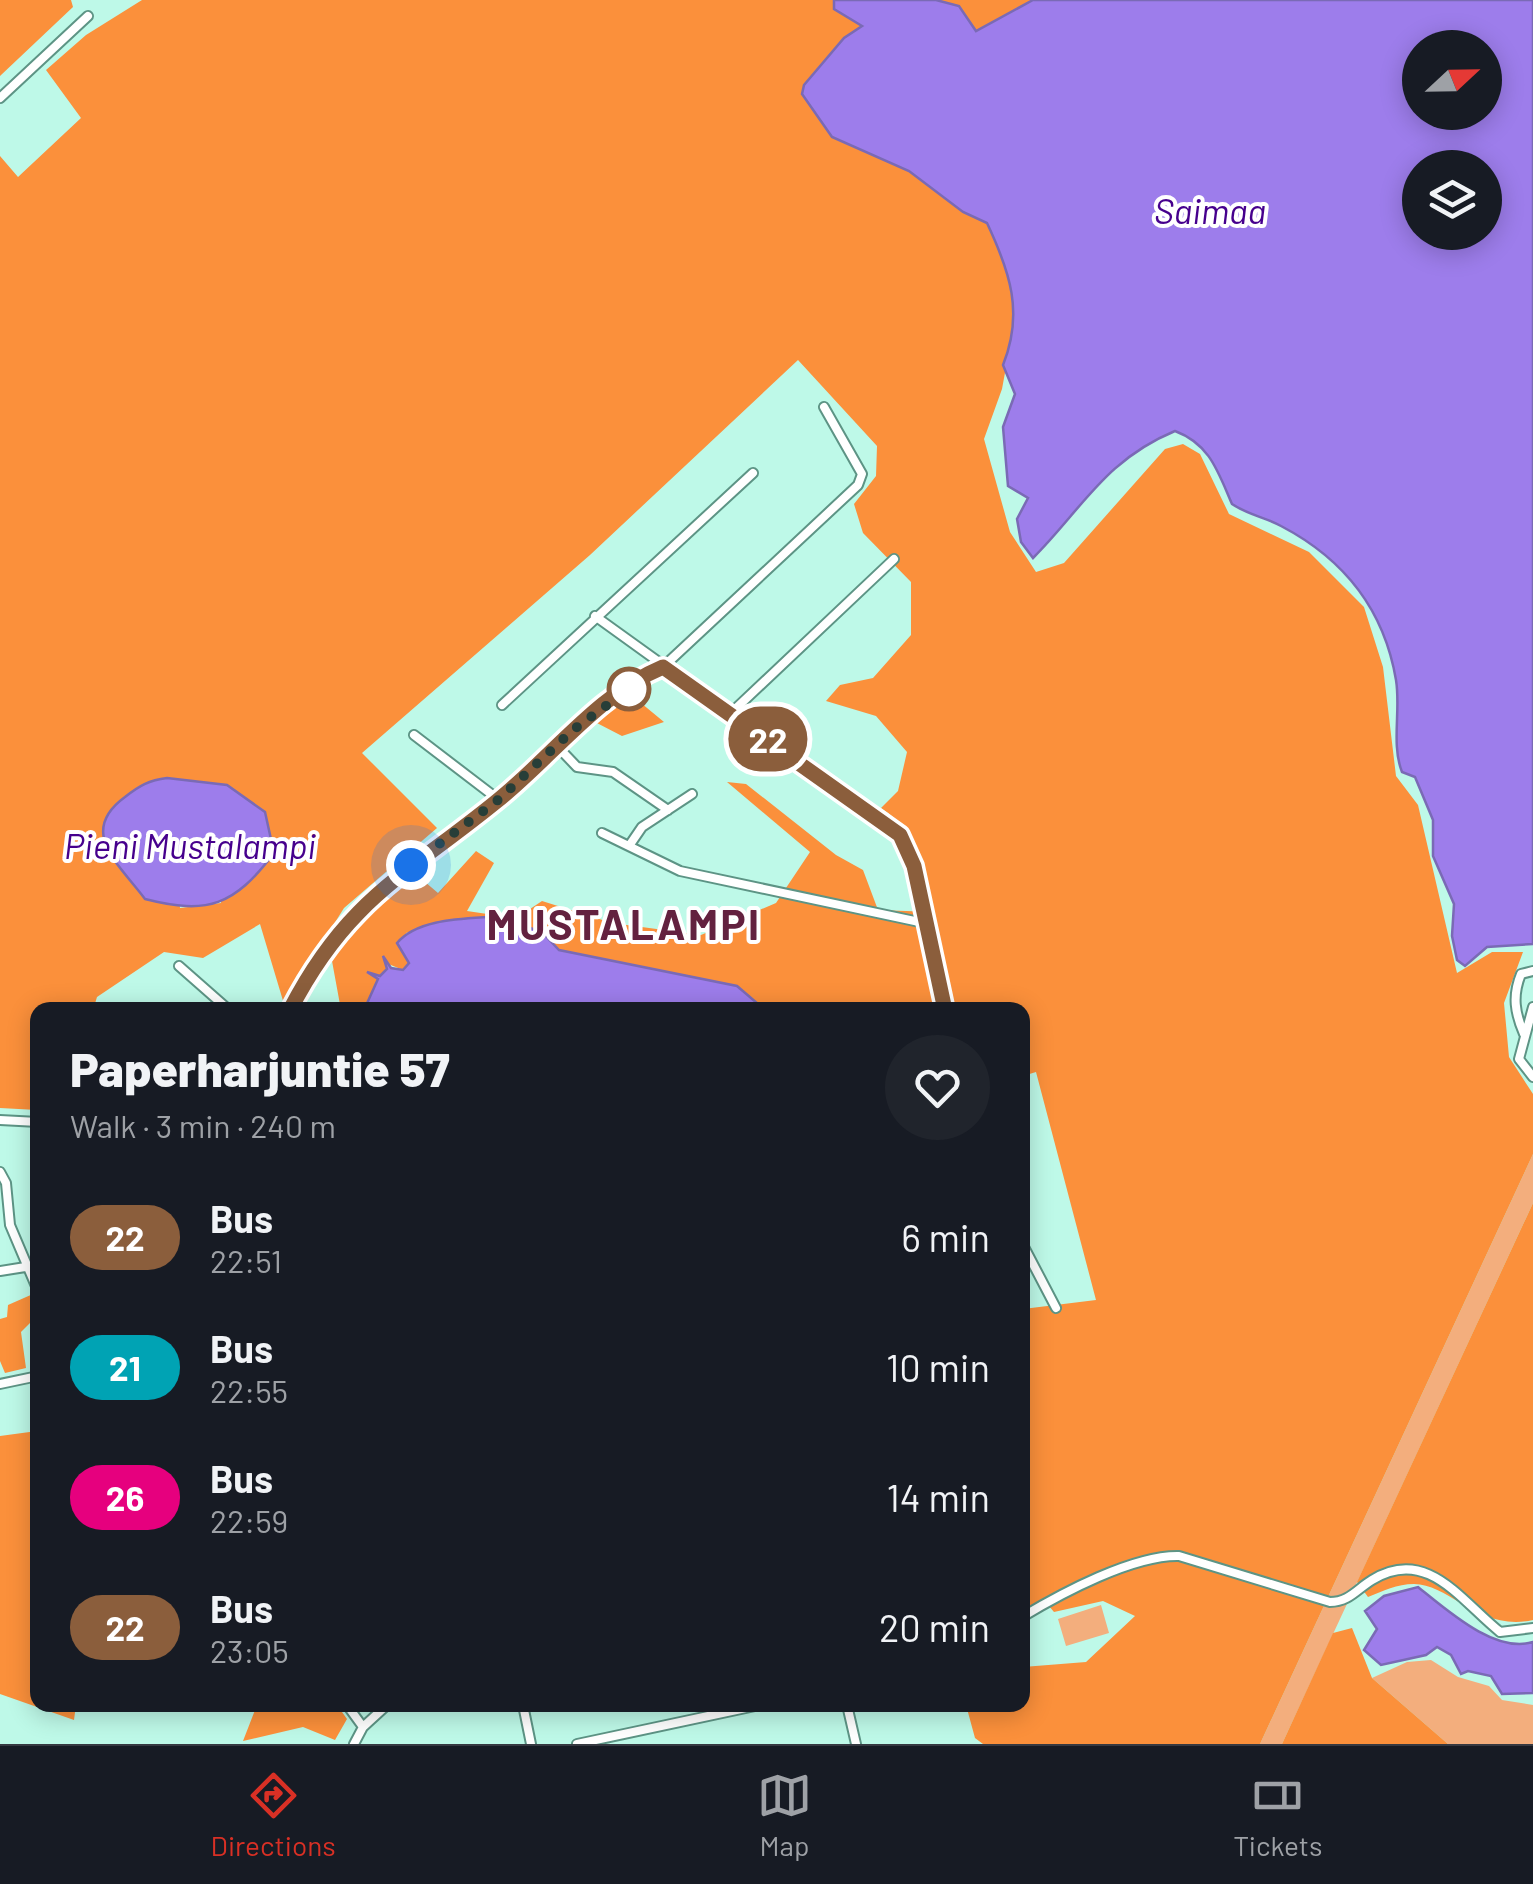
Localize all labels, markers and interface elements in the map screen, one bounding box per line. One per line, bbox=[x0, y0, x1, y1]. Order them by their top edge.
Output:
north arrow bbox=[1402, 30, 1502, 130]
map controls bbox=[1402, 30, 1502, 250]
button: layers bbox=[1402, 150, 1502, 250]
water label: Saimaa bbox=[1154, 189, 1266, 231]
unlabelled marker bbox=[608, 668, 650, 710]
line badge: 22 bbox=[723, 706, 813, 772]
text: 22 bbox=[748, 718, 788, 760]
water label: Pieni Mustalampi bbox=[64, 824, 316, 866]
your location bbox=[386, 840, 436, 890]
district label: MUSTALAMPI bbox=[486, 898, 762, 948]
button: heart bbox=[885, 1035, 990, 1140]
text: Paperharjuntie 57 bbox=[70, 1039, 450, 1097]
text: Walk · 3 min · 240 m bbox=[70, 1106, 336, 1144]
text: Bus bbox=[210, 1195, 273, 1241]
text: 6 min bbox=[901, 1214, 990, 1260]
text: 22 bbox=[105, 1216, 145, 1258]
text: 22:51 bbox=[210, 1241, 282, 1279]
text: Bus bbox=[210, 1325, 273, 1371]
text: 10 min bbox=[886, 1344, 990, 1390]
text: 21 bbox=[109, 1346, 141, 1388]
text: 22:55 bbox=[210, 1371, 288, 1409]
text: Bus bbox=[210, 1455, 273, 1501]
text: 14 min bbox=[887, 1474, 990, 1520]
text: 26 bbox=[106, 1476, 144, 1518]
text: 22:59 bbox=[210, 1501, 288, 1539]
text: Bus bbox=[210, 1585, 273, 1631]
text: 20 min bbox=[879, 1604, 990, 1650]
text: 22 bbox=[105, 1606, 145, 1648]
text: 23:05 bbox=[210, 1631, 289, 1669]
tab: Directions bbox=[211, 1768, 336, 1862]
tab: Map bbox=[757, 1768, 812, 1862]
tab: Tickets bbox=[1233, 1768, 1322, 1862]

